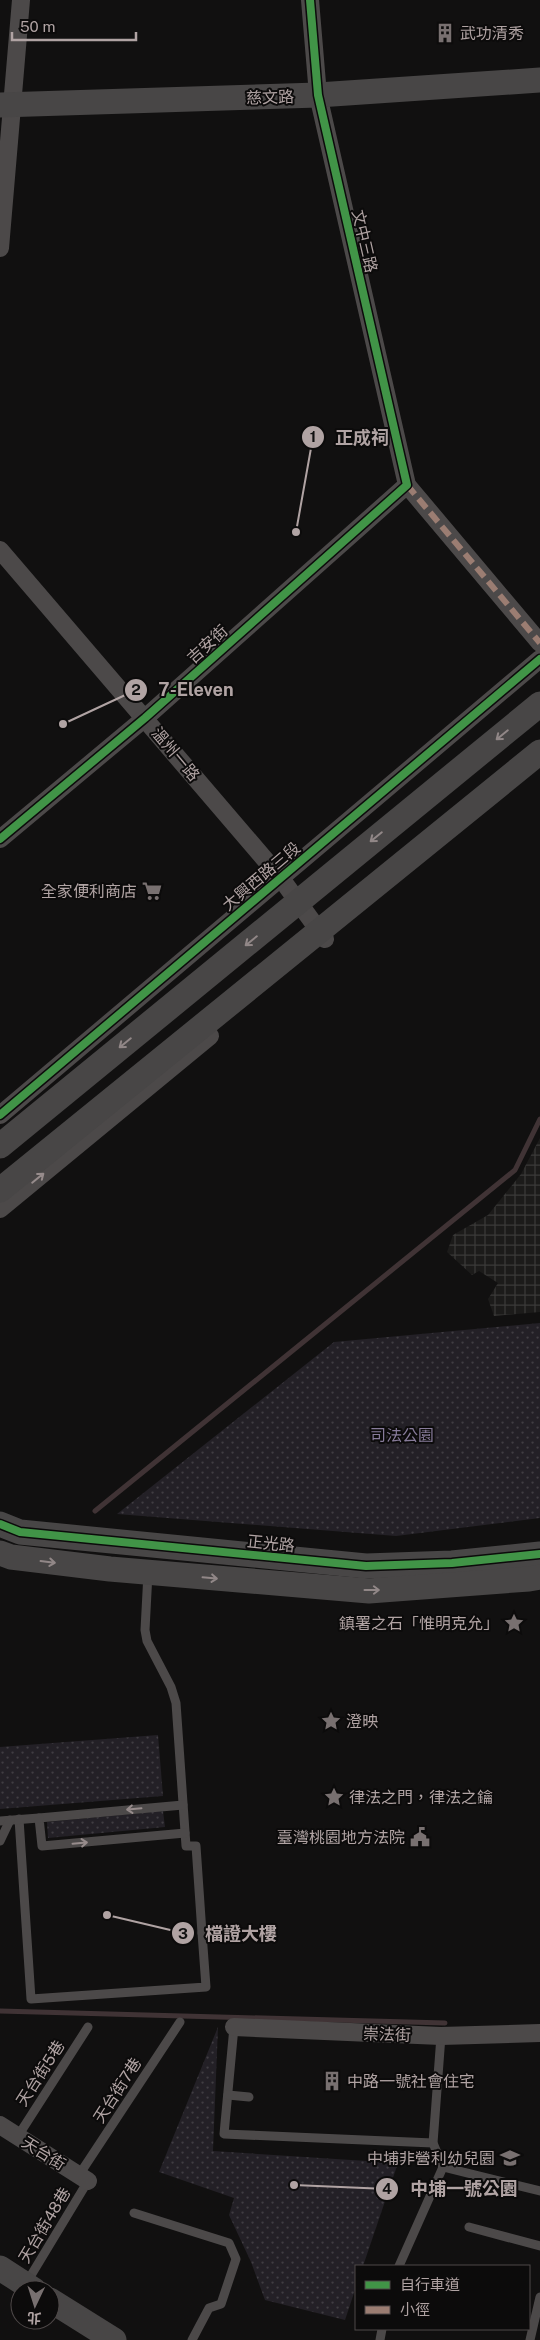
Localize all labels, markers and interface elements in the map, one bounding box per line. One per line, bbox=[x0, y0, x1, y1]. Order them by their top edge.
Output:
scale bar bbox=[12, 10, 136, 42]
text: 50 m bbox=[20, 18, 55, 35]
building icon: 武功清秀 bbox=[434, 22, 456, 44]
place label: 武功清秀 bbox=[460, 24, 524, 43]
street label: 慈文路 bbox=[246, 87, 294, 108]
street label: 文中三路 bbox=[348, 208, 381, 274]
callout: 正成祠 bbox=[300, 421, 399, 454]
text: 正成祠 bbox=[335, 427, 389, 448]
text: 1 bbox=[310, 428, 316, 445]
street label: 吉安街 bbox=[183, 621, 232, 667]
callout: 7-Eleven bbox=[123, 674, 243, 707]
text: 7-Eleven bbox=[158, 679, 234, 700]
text: 2 bbox=[131, 681, 141, 698]
street label: 溫州一路 bbox=[148, 724, 203, 785]
one-way arrow bbox=[496, 729, 509, 740]
one-way arrow bbox=[370, 832, 383, 843]
street label: 大興西路三段 bbox=[218, 838, 304, 915]
supermarket icon: 全家便利商店 bbox=[141, 880, 163, 902]
place label: 全家便利商店 bbox=[41, 882, 137, 901]
one-way arrow bbox=[245, 935, 258, 946]
one-way arrow bbox=[119, 1038, 132, 1049]
one-way arrow bbox=[31, 1172, 44, 1183]
park label: 司法公園 bbox=[370, 1426, 434, 1445]
street label: 正光路 bbox=[246, 1532, 296, 1555]
one-way arrow bbox=[40, 1557, 56, 1567]
one-way arrow bbox=[201, 1573, 217, 1582]
one-way arrow bbox=[363, 1585, 379, 1595]
place icon: 鎮署之石「惟明克允」 bbox=[503, 1612, 525, 1634]
place label: 鎮署之石「惟明克允」 bbox=[339, 1614, 499, 1633]
place icon: 澄映 bbox=[320, 1710, 342, 1732]
place label: 澄映 bbox=[346, 1712, 378, 1731]
place icon: 律法之門，律法之鑰 bbox=[323, 1786, 345, 1808]
place label: 律法之門，律法之鑰 bbox=[349, 1788, 493, 1807]
one-way arrow bbox=[127, 1804, 143, 1814]
public building icon: 臺灣桃園地方法院 bbox=[409, 1826, 431, 1848]
place label: 臺灣桃園地方法院 bbox=[277, 1828, 405, 1847]
one-way arrow bbox=[71, 1838, 87, 1848]
callout: 檔證大樓 bbox=[170, 1917, 287, 1950]
text: 檔證大樓 bbox=[205, 1923, 277, 1944]
text: 3 bbox=[178, 1925, 188, 1942]
street label: 崇法街 bbox=[363, 2024, 411, 2045]
street label: 天台街5巷 bbox=[12, 2037, 69, 2110]
street label: 天台街7巷 bbox=[89, 2054, 145, 2126]
building icon: 中路一號社會住宅 bbox=[321, 2070, 343, 2092]
place label: 中路一號社會住宅 bbox=[347, 2072, 475, 2091]
street label: 天台街 bbox=[18, 2133, 69, 2174]
school or university icon: 中埔非營利幼兒園 bbox=[499, 2147, 521, 2169]
place label: 中埔非營利幼兒園 bbox=[367, 2149, 495, 2168]
callout: 中埔一號公園 bbox=[375, 2172, 528, 2205]
text: 中埔一號公園 bbox=[410, 2178, 518, 2199]
text: 4 bbox=[382, 2180, 392, 2197]
street label: 天台街48巷 bbox=[15, 2184, 74, 2266]
legend bbox=[355, 2265, 530, 2330]
text: 自行車道 bbox=[400, 2276, 460, 2293]
north arrow bbox=[10, 2280, 60, 2330]
text: 小徑 bbox=[400, 2301, 430, 2318]
text: 北 bbox=[27, 2309, 42, 2326]

